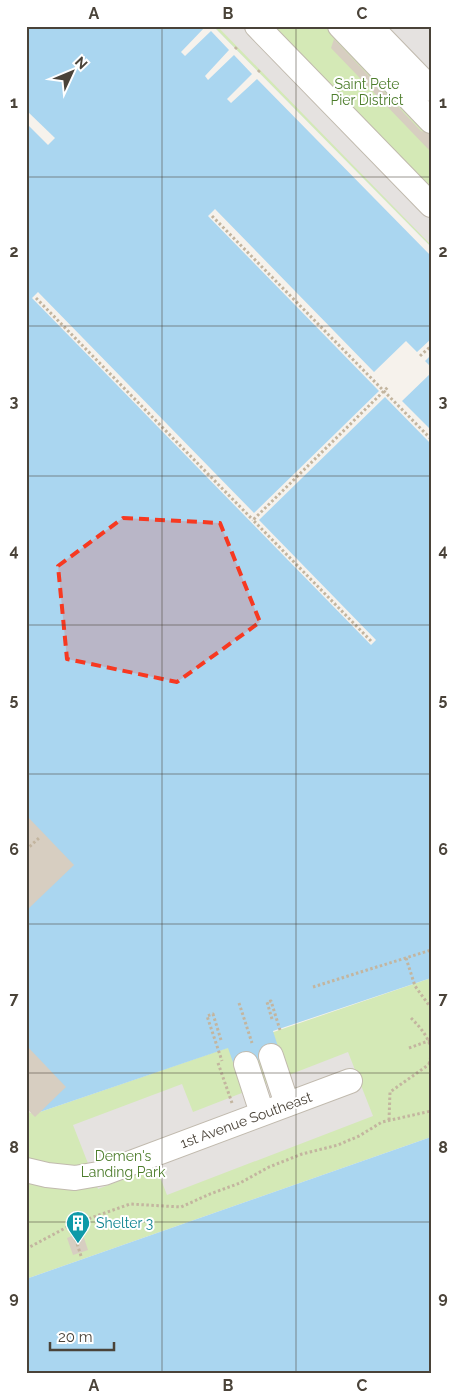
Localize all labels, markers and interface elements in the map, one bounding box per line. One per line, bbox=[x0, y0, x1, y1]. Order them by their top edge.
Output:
text: A bbox=[89, 4, 100, 23]
text: B bbox=[223, 4, 234, 23]
text: C bbox=[357, 4, 368, 23]
north arrow bbox=[48, 48, 98, 98]
text: N bbox=[72, 54, 91, 72]
park label: Saint Pete Pier District bbox=[331, 76, 404, 108]
text: 1 bbox=[10, 93, 18, 112]
text: 1 bbox=[439, 93, 447, 112]
text: 2 bbox=[9, 242, 19, 261]
text: 2 bbox=[438, 242, 448, 261]
text: 3 bbox=[10, 392, 19, 411]
text: 3 bbox=[439, 392, 448, 411]
text: 4 bbox=[9, 541, 19, 560]
text: 4 bbox=[438, 541, 448, 560]
text: 5 bbox=[10, 690, 19, 709]
text: 5 bbox=[439, 690, 448, 709]
text: 6 bbox=[9, 840, 19, 859]
text: 6 bbox=[438, 840, 448, 859]
text: 7 bbox=[10, 989, 19, 1008]
text: 7 bbox=[439, 989, 448, 1008]
street label: 1st Avenue Southeast bbox=[178, 1089, 314, 1151]
text: 8 bbox=[9, 1138, 19, 1157]
text: 8 bbox=[438, 1138, 448, 1157]
park label: Demen's Landing Park bbox=[81, 1148, 166, 1180]
building icon: Shelter 3 bbox=[65, 1210, 91, 1244]
place label: Shelter 3 bbox=[96, 1215, 153, 1231]
text: 9 bbox=[9, 1288, 19, 1307]
text: 9 bbox=[438, 1288, 448, 1307]
scale bar bbox=[50, 1319, 114, 1351]
text: 20 m bbox=[58, 1328, 93, 1346]
text: A bbox=[89, 1376, 100, 1395]
text: B bbox=[223, 1376, 234, 1395]
text: C bbox=[357, 1376, 368, 1395]

